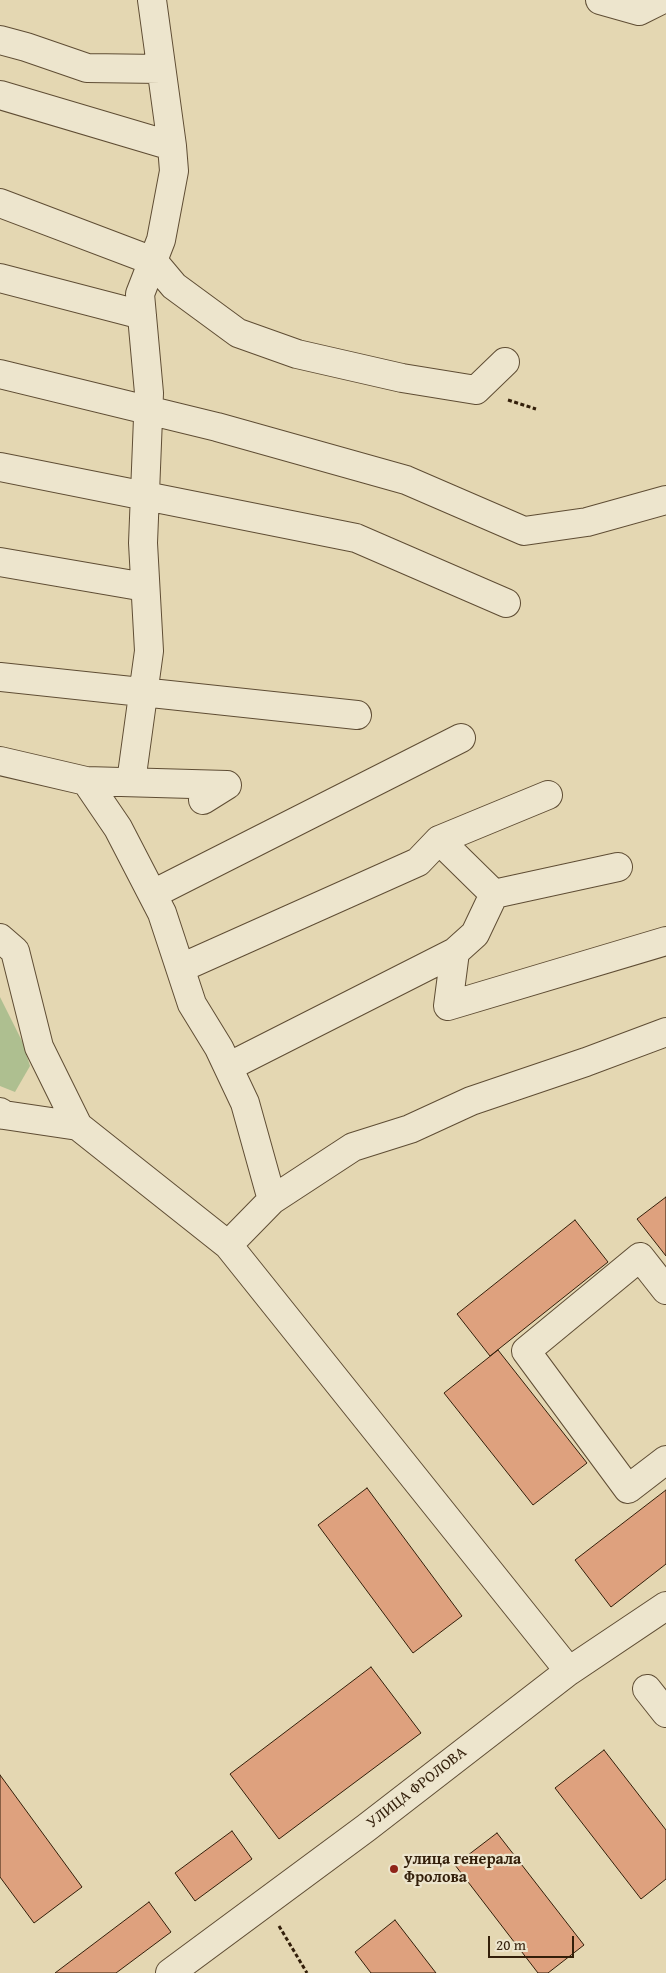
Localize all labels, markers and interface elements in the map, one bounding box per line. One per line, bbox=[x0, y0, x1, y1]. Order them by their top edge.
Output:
street label: УЛИЦА ФРОЛОВА bbox=[363, 1743, 471, 1833]
place label: улица генерала Фролова bbox=[404, 1850, 521, 1888]
marker: улица генерала Фролова bbox=[388, 1863, 400, 1875]
scale bar bbox=[491, 1926, 577, 1958]
text: 20 m bbox=[496, 1934, 526, 1955]

